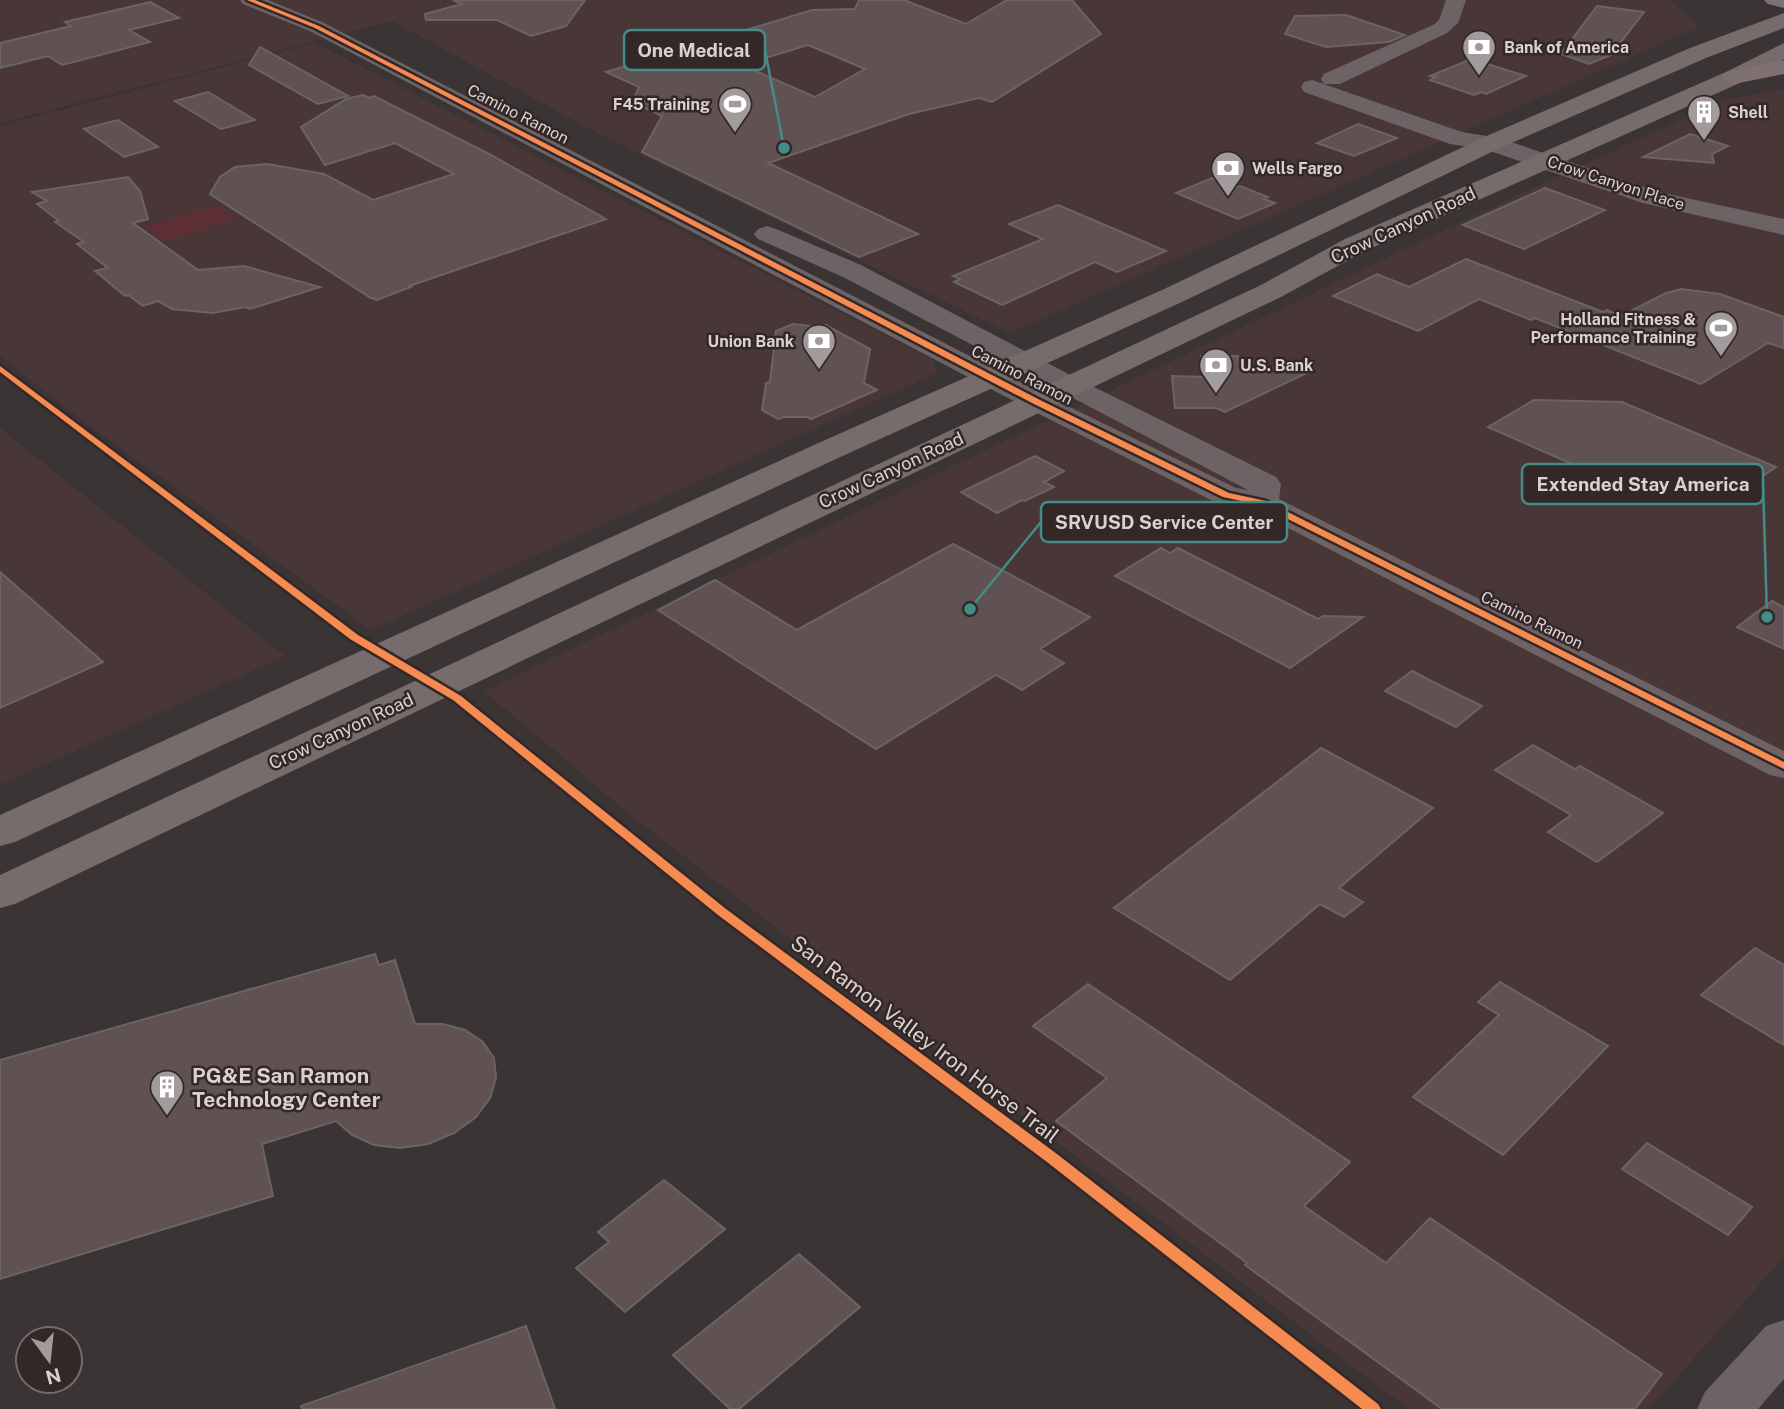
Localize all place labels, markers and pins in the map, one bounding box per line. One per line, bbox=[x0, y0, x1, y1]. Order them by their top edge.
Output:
bank icon: Bank of America bbox=[1460, 28, 1498, 77]
callout: One Medical bbox=[624, 30, 765, 70]
place label: Bank of America bbox=[1504, 38, 1629, 57]
sports icon: F45 Training bbox=[716, 85, 754, 134]
building icon: Shell bbox=[1685, 93, 1723, 142]
place label: F45 Training bbox=[613, 95, 710, 114]
place label: Shell bbox=[1728, 103, 1768, 122]
bank icon: Wells Fargo bbox=[1209, 149, 1247, 198]
place label: Wells Fargo bbox=[1252, 159, 1342, 178]
sports icon: Holland Fitness & Performance Training bbox=[1702, 309, 1740, 358]
place label: Holland Fitness & Performance Training bbox=[1531, 310, 1696, 347]
bank icon: Union Bank bbox=[800, 322, 838, 371]
place label: Union Bank bbox=[708, 332, 794, 351]
bank icon: U.S. Bank bbox=[1197, 346, 1235, 395]
place label: U.S. Bank bbox=[1240, 356, 1313, 375]
callout: Extended Stay America bbox=[1522, 464, 1763, 504]
callout: SRVUSD Service Center bbox=[1041, 502, 1287, 542]
place label: PG&E San Ramon Technology Center bbox=[192, 1063, 381, 1112]
building icon: PG&E San Ramon Technology Center bbox=[148, 1068, 186, 1117]

